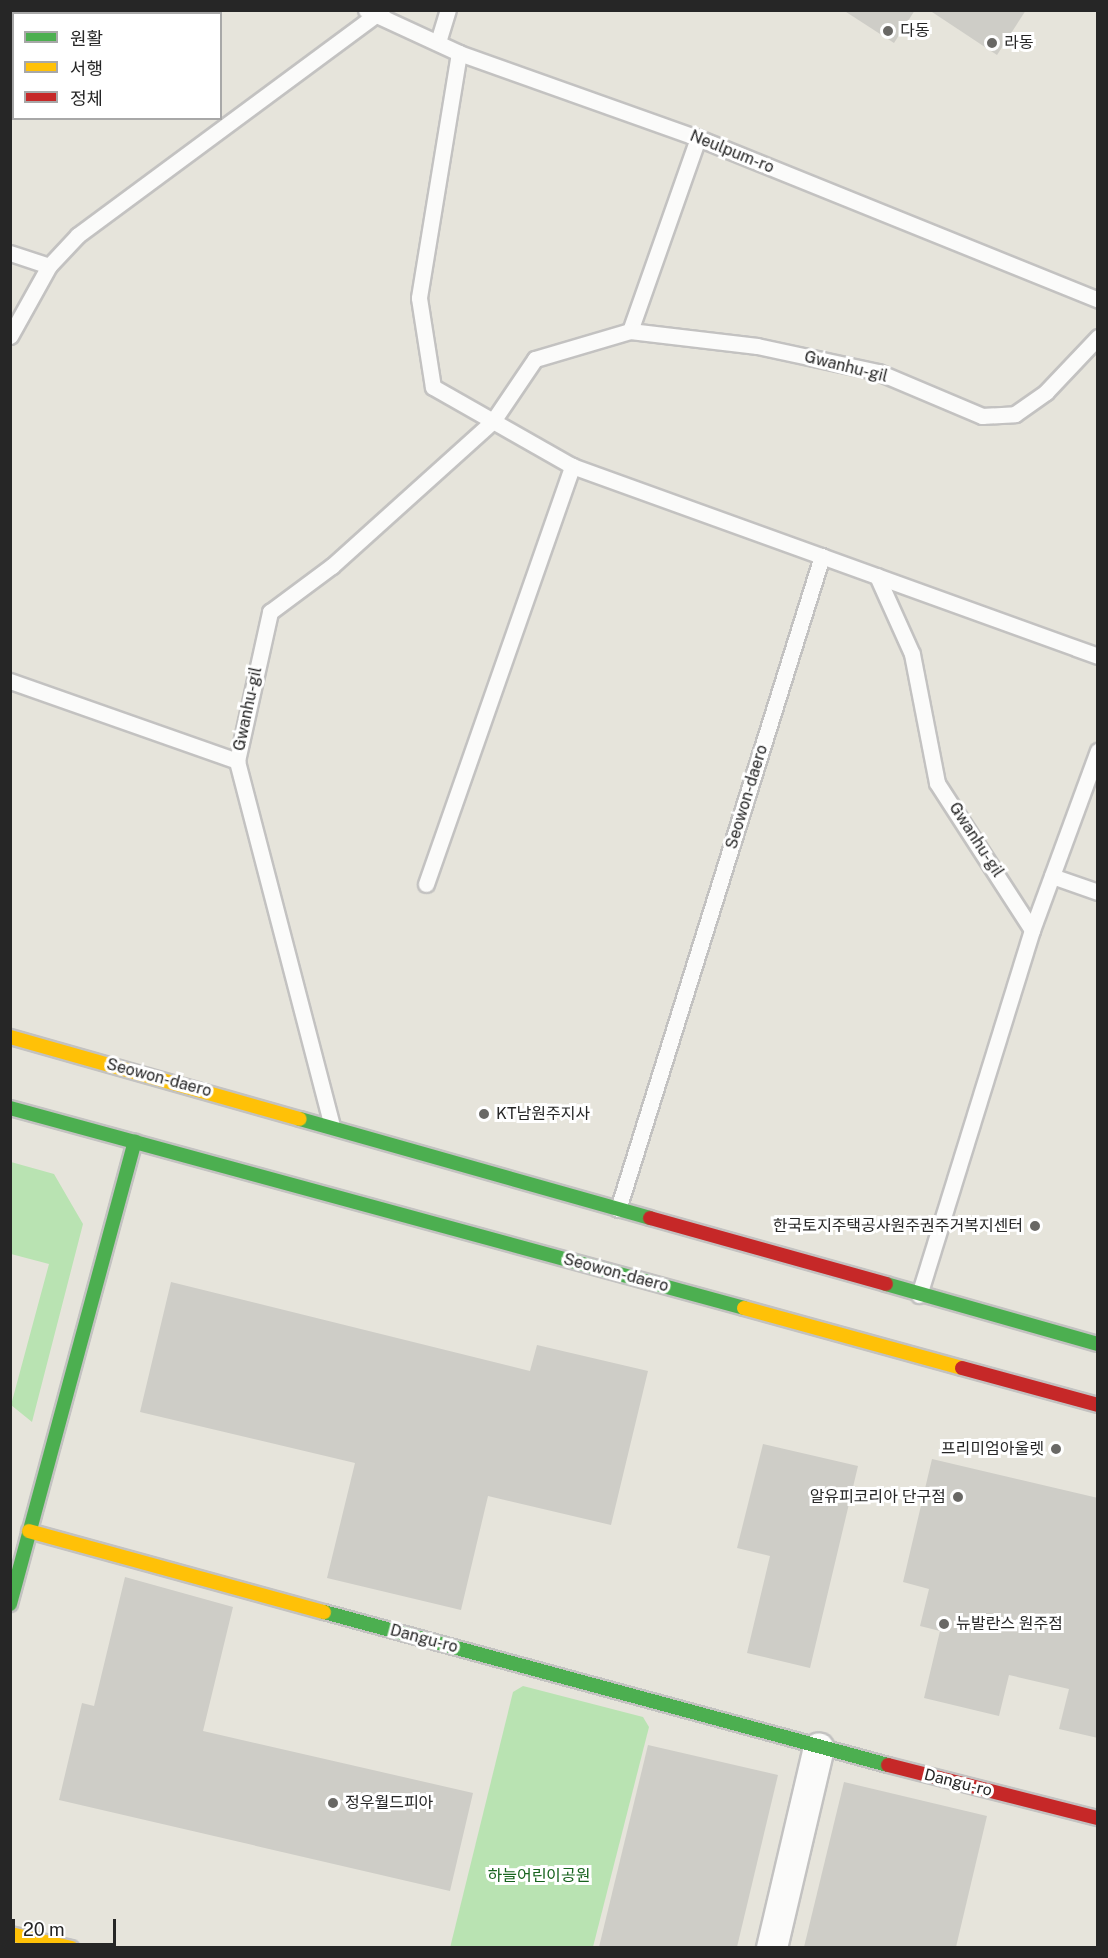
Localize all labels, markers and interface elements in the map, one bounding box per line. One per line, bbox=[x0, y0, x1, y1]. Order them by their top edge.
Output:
legend bbox=[12, 12, 222, 120]
place label: 다동 bbox=[900, 21, 929, 41]
marker: 다동 bbox=[881, 24, 895, 38]
text: 원활 bbox=[70, 28, 103, 49]
place label: 라동 bbox=[1004, 33, 1033, 53]
marker: 라동 bbox=[985, 36, 999, 50]
text: 서행 bbox=[70, 58, 103, 79]
text: 정체 bbox=[70, 88, 103, 109]
street label: Neulpum-ro bbox=[687, 126, 777, 178]
street label: Gwanhu-gil bbox=[802, 347, 890, 387]
street label: Gwanhu-gil bbox=[230, 665, 266, 753]
street label: Seowon-daero bbox=[722, 743, 772, 851]
street label: Gwanhu-gil bbox=[945, 799, 1007, 881]
street label: Seowon-daero bbox=[104, 1055, 214, 1101]
place label: KT남원주지사 bbox=[496, 1104, 590, 1124]
marker: KT남원주지사 bbox=[477, 1107, 491, 1121]
place label: 한국토지주택공사원주권주거복지센터 bbox=[773, 1216, 1023, 1236]
marker: 한국토지주택공사원주권주거복지센터 bbox=[1028, 1219, 1042, 1233]
street label: Seowon-daero bbox=[561, 1250, 671, 1296]
place label: 프리미엄아울렛 bbox=[941, 1439, 1044, 1459]
marker: 프리미엄아울렛 bbox=[1049, 1442, 1063, 1456]
place label: 알유피코리아 단구점 bbox=[810, 1487, 946, 1507]
marker: 알유피코리아 단구점 bbox=[951, 1490, 965, 1504]
place label: 뉴발란스 원주점 bbox=[956, 1614, 1063, 1634]
marker: 뉴발란스 원주점 bbox=[937, 1617, 951, 1631]
street label: Dangu-ro bbox=[388, 1621, 460, 1657]
street label: Dangu-ro bbox=[922, 1765, 994, 1801]
place label: 정우월드피아 bbox=[345, 1793, 433, 1813]
marker: 정우월드피아 bbox=[326, 1796, 340, 1810]
park label: 하늘어린이공원 bbox=[487, 1866, 591, 1886]
scale bar bbox=[15, 1907, 118, 1945]
text: 20 m bbox=[23, 1919, 65, 1940]

